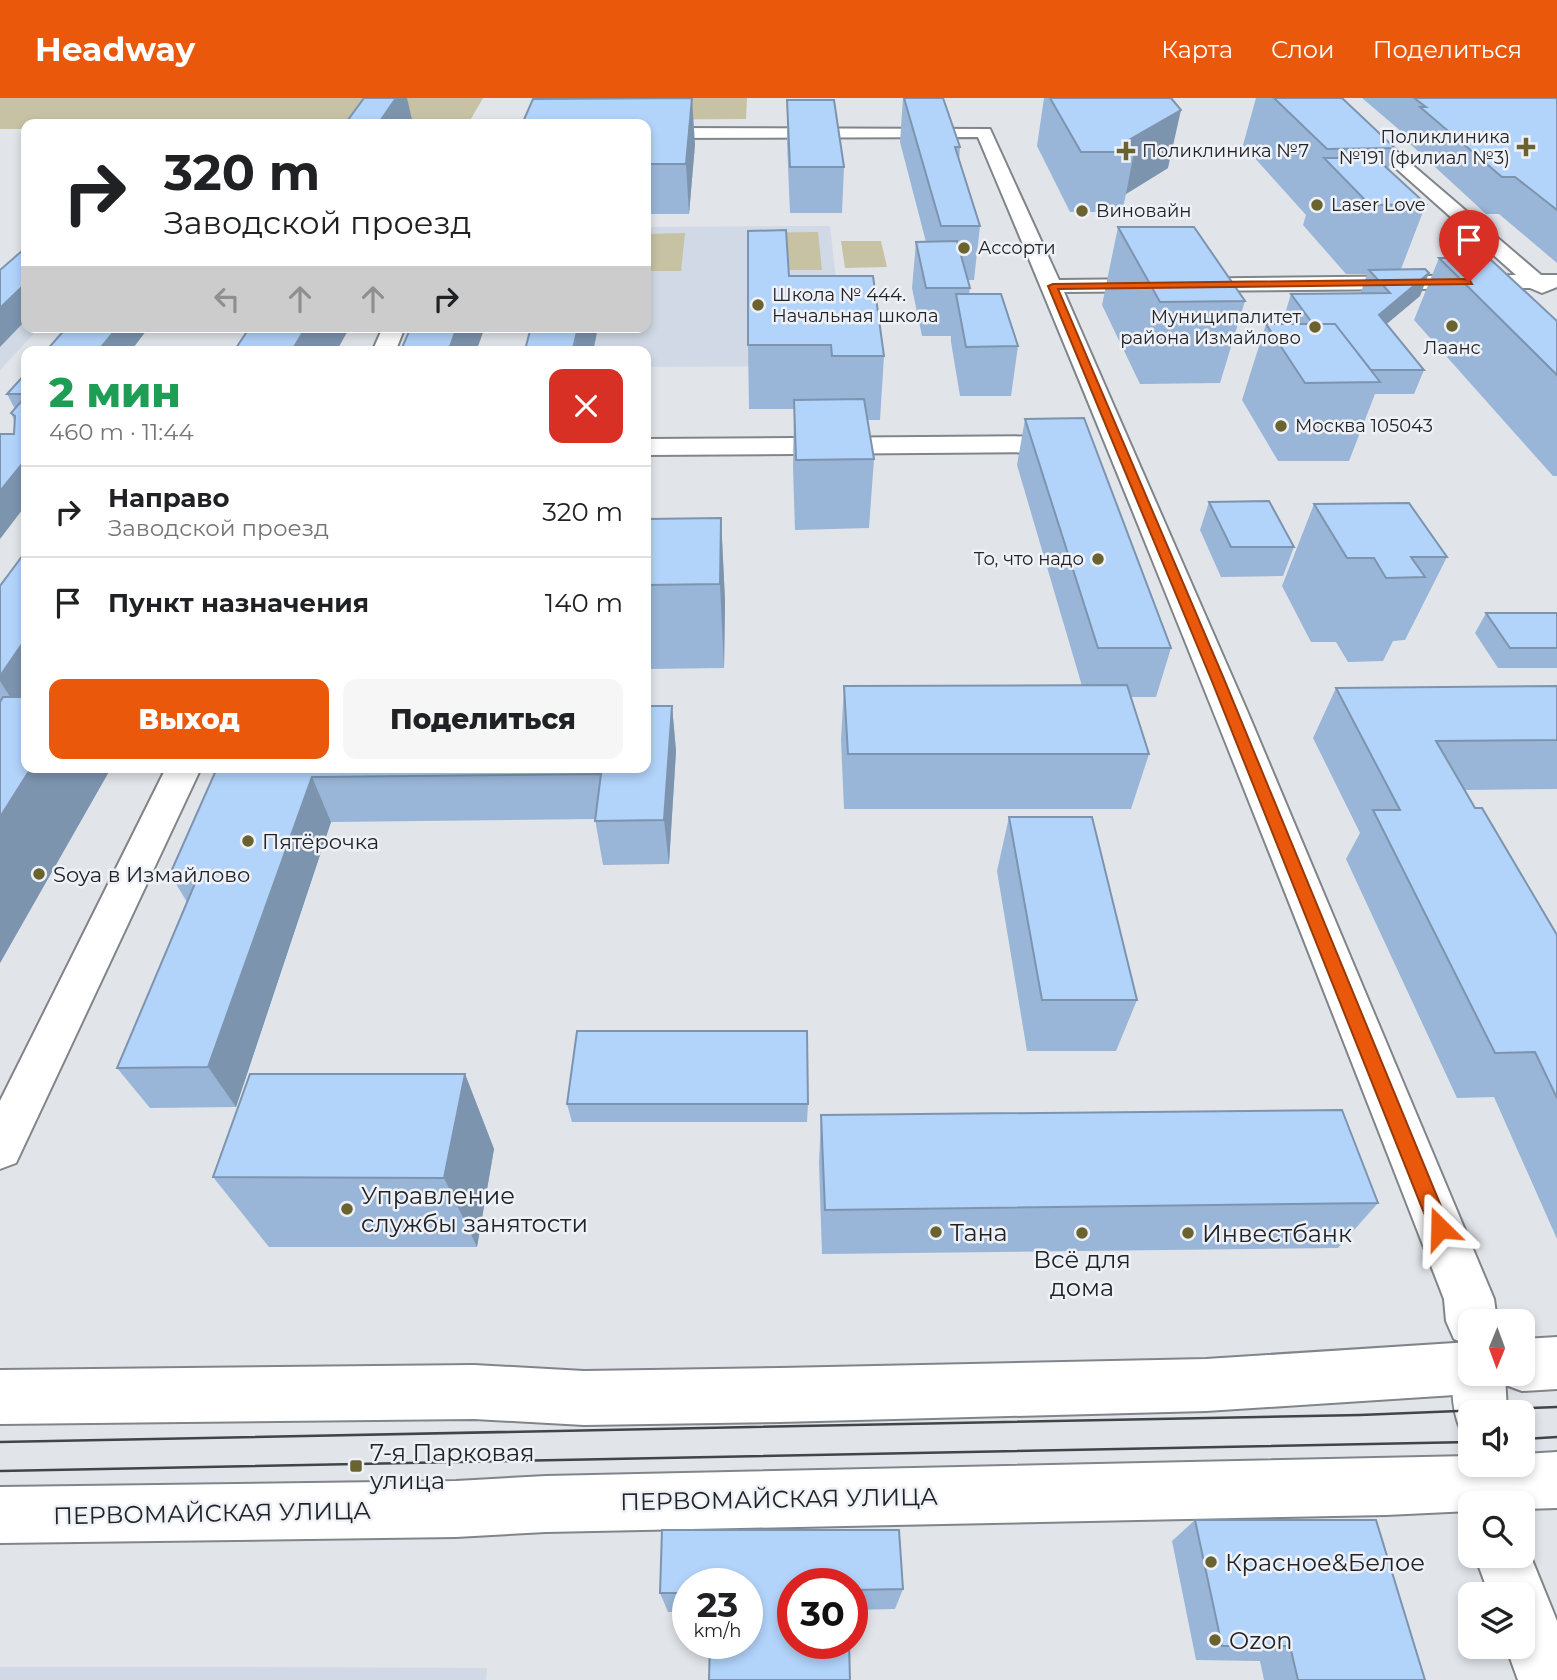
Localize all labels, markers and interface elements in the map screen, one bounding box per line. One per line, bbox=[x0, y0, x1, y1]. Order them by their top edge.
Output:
text: Headway bbox=[35, 29, 195, 69]
text: Карта bbox=[1161, 35, 1233, 64]
text: Слои bbox=[1271, 35, 1335, 64]
text: Поделиться bbox=[1373, 35, 1522, 64]
place label: Поликлиника №191 (филиал №3) bbox=[1339, 126, 1510, 169]
marker: Поликлиника №191 (филиал №3) bbox=[1516, 137, 1536, 157]
place label: Поликлиника №7 bbox=[1142, 140, 1309, 162]
marker: Поликлиника №7 bbox=[1116, 141, 1136, 161]
text: 320 m bbox=[164, 143, 320, 202]
icon: right bbox=[49, 147, 140, 238]
place label: Laser Love bbox=[1331, 194, 1426, 216]
marker: Laser Love bbox=[1309, 197, 1325, 213]
place label: Виновайн bbox=[1096, 200, 1191, 222]
text: Заводской проезд bbox=[164, 203, 471, 242]
marker: Виновайн bbox=[1074, 203, 1090, 219]
pin bbox=[1439, 210, 1499, 282]
icon: arrive bbox=[1450, 221, 1488, 259]
place label: Ассорти bbox=[978, 237, 1056, 259]
marker: Ассорти bbox=[956, 240, 972, 256]
icon: left bbox=[208, 280, 246, 318]
icon: ahead bbox=[281, 280, 319, 318]
icon: ahead bbox=[354, 280, 392, 318]
icon: right bbox=[427, 280, 465, 318]
place label: Школа № 444. Начальная школа bbox=[772, 284, 938, 327]
marker: Школа № 444. Начальная школа bbox=[750, 297, 766, 313]
place label: Муниципалитет района Измайлово bbox=[1120, 306, 1301, 349]
marker: Лаанс bbox=[1444, 318, 1460, 334]
marker: Муниципалитет района Измайлово bbox=[1307, 319, 1323, 335]
place label: Лаанс bbox=[1423, 337, 1481, 359]
text: 2 мин bbox=[49, 366, 181, 418]
button: close bbox=[549, 369, 623, 443]
place label: Москва 105043 bbox=[1295, 415, 1433, 437]
text: 460 m · 11:44 bbox=[49, 418, 194, 446]
marker: Москва 105043 bbox=[1273, 418, 1289, 434]
text: Направо bbox=[108, 482, 229, 514]
icon: right bbox=[49, 493, 87, 531]
text: 320 m bbox=[542, 496, 623, 528]
text: Заводской проезд bbox=[108, 514, 329, 542]
place label: То, что надо bbox=[974, 548, 1084, 570]
marker: То, что надо bbox=[1090, 551, 1106, 567]
icon: arrive bbox=[49, 584, 87, 622]
text: Пункт назначения bbox=[108, 587, 369, 619]
text: 140 m bbox=[545, 587, 623, 619]
button: Выход bbox=[49, 679, 329, 759]
button: Поделиться bbox=[343, 679, 623, 759]
place label: Пятёрочка bbox=[262, 829, 379, 854]
marker: Пятёрочка bbox=[240, 833, 256, 849]
place label: Soya в Измайлово bbox=[53, 862, 250, 887]
marker: Soya в Измайлово bbox=[31, 866, 47, 882]
place label: Управление cлужбы занятости bbox=[361, 1181, 588, 1238]
position arrow bbox=[1403, 1191, 1477, 1265]
marker: Управление cлужбы занятости bbox=[339, 1201, 355, 1217]
place label: Тана bbox=[950, 1218, 1008, 1247]
place label: Инвестбанк bbox=[1202, 1219, 1352, 1248]
marker: Тана bbox=[928, 1224, 944, 1240]
marker: Всё для дома bbox=[1074, 1225, 1090, 1241]
marker: Инвестбанк bbox=[1180, 1225, 1196, 1241]
place label: Всё для дома bbox=[1033, 1245, 1131, 1302]
north arrow bbox=[1458, 1309, 1535, 1386]
map controls bbox=[1458, 1309, 1535, 1659]
button: sound bbox=[1458, 1400, 1535, 1477]
place label: 7-я Парковая улица bbox=[369, 1438, 535, 1495]
marker: 7-я Парковая улица bbox=[348, 1458, 364, 1474]
street label: ПЕРВОМАЙСКАЯ УЛИЦА bbox=[620, 1482, 938, 1516]
button: search bbox=[1458, 1491, 1535, 1568]
street label: ПЕРВОМАЙСКАЯ УЛИЦА bbox=[53, 1496, 371, 1530]
place label: Красное&Белое bbox=[1225, 1548, 1425, 1577]
marker: Красное&Белое bbox=[1203, 1554, 1219, 1570]
speed limit sign: 30 bbox=[777, 1568, 868, 1659]
button: layers bbox=[1458, 1582, 1535, 1659]
text: 23 bbox=[697, 1583, 738, 1626]
text: km/h bbox=[693, 1620, 742, 1642]
place label: Ozon bbox=[1229, 1626, 1292, 1655]
marker: Ozon bbox=[1207, 1632, 1223, 1648]

